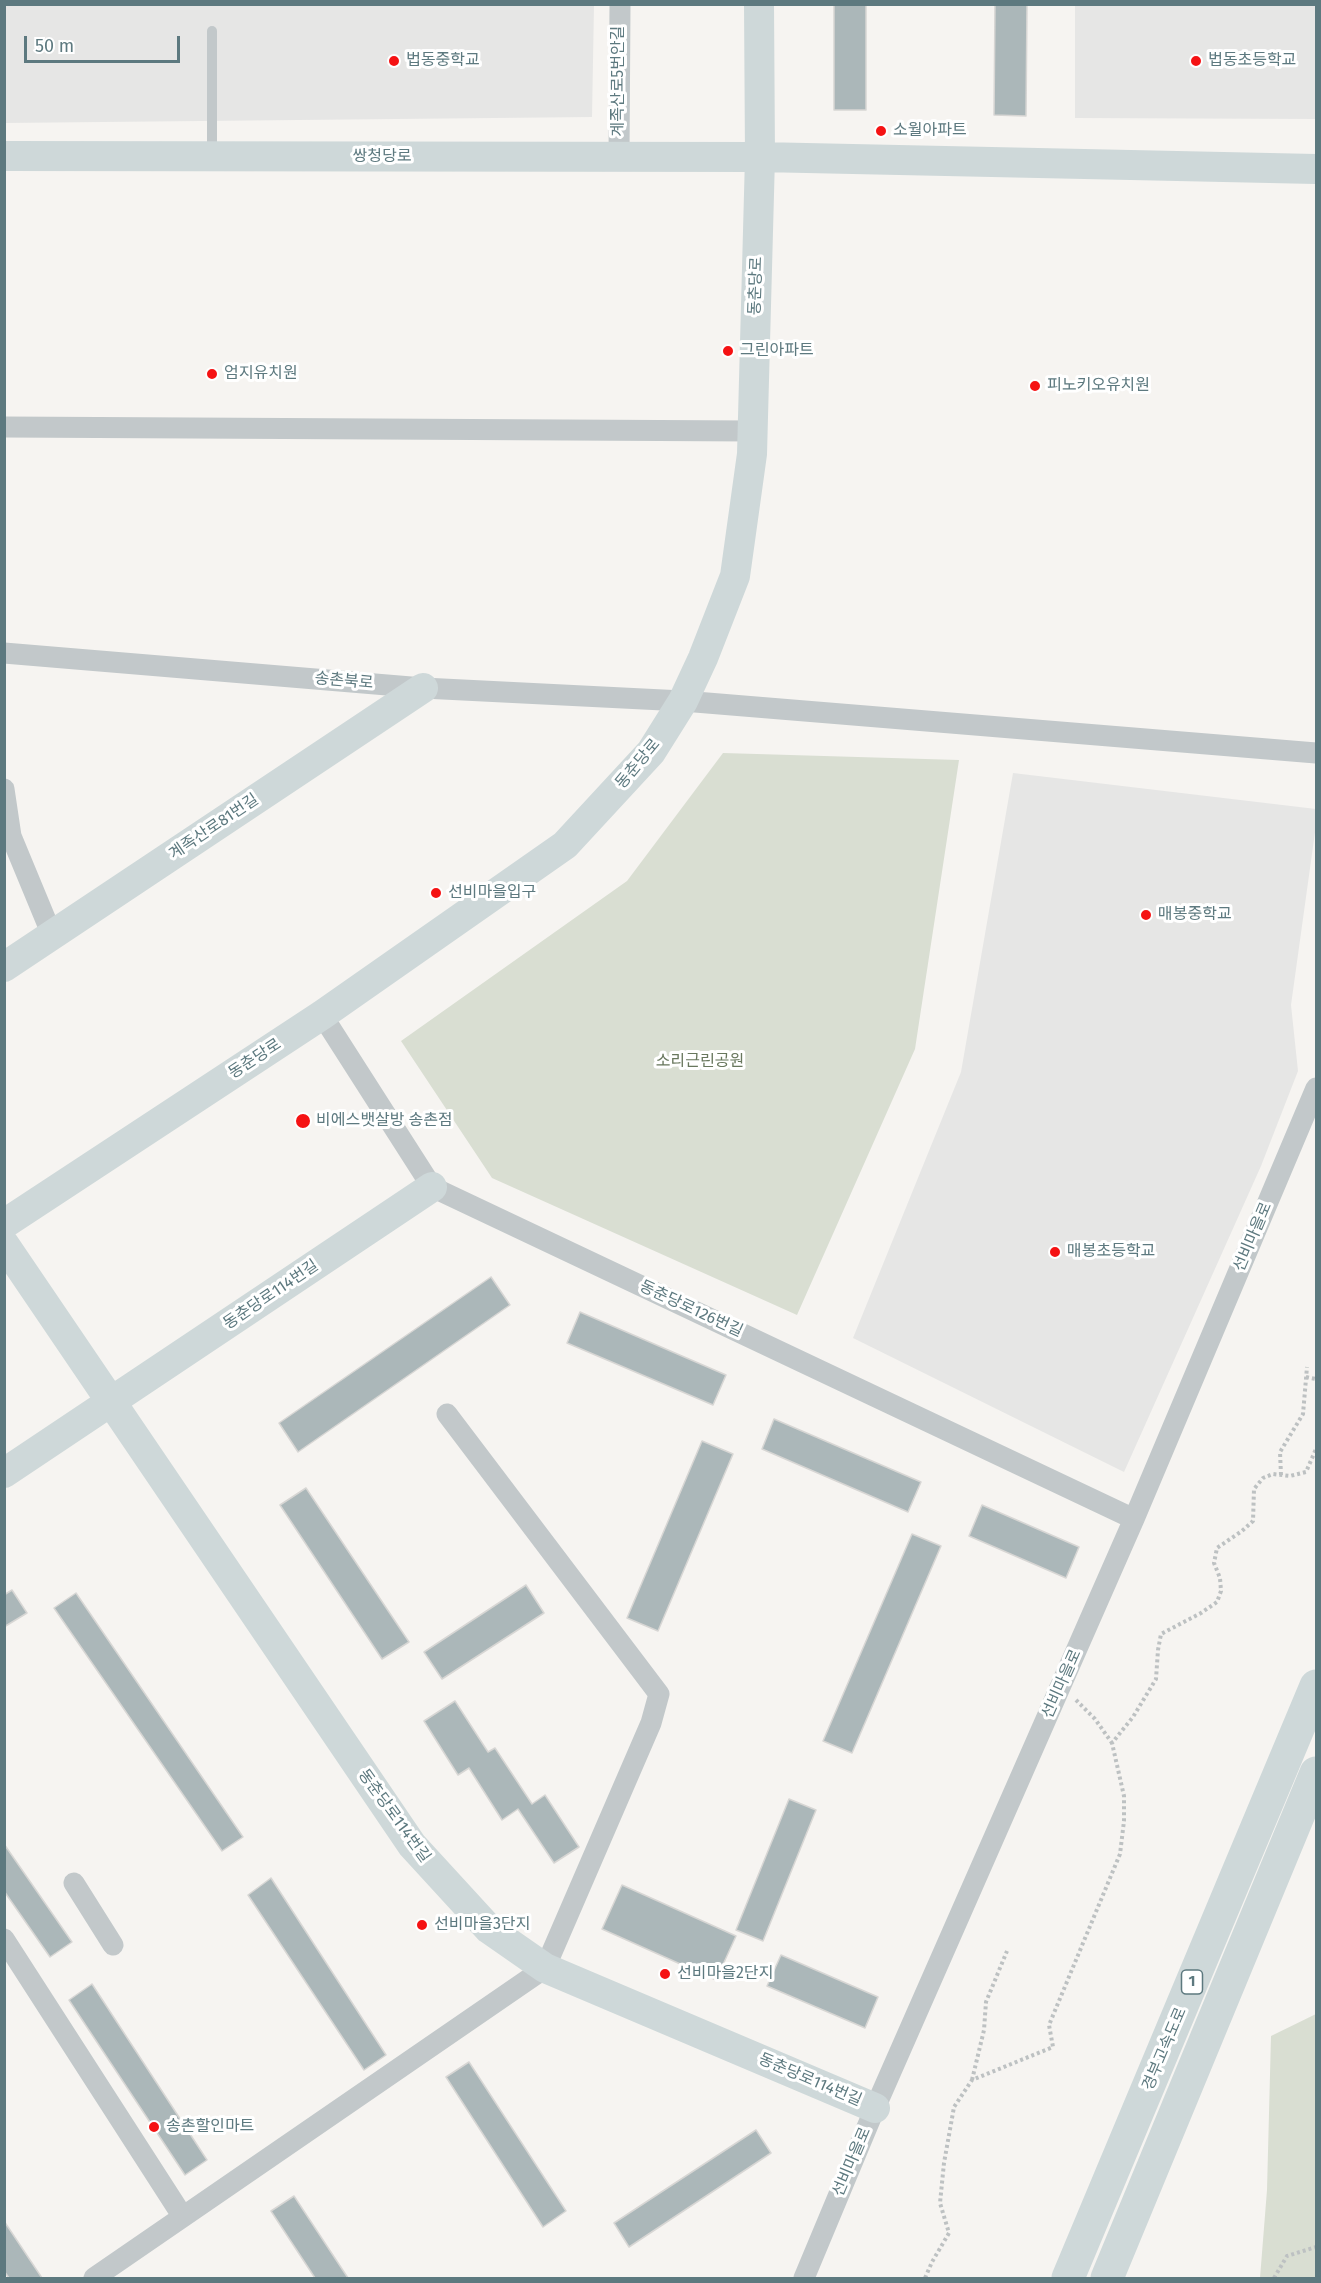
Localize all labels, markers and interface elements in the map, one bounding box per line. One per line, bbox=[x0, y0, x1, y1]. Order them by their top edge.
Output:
scale bar bbox=[27, 24, 183, 62]
street label: 계족산로5번안길 bbox=[609, 25, 629, 137]
text: 50 m bbox=[35, 35, 74, 57]
place label: 법동중학교 bbox=[406, 51, 480, 71]
place label: 법동초등학교 bbox=[1208, 51, 1296, 71]
marker: 법동중학교 bbox=[387, 54, 401, 68]
marker: 법동초등학교 bbox=[1189, 54, 1203, 68]
place label: 소월아파트 bbox=[893, 121, 967, 141]
marker: 소월아파트 bbox=[874, 124, 888, 138]
street label: 쌍청당로 bbox=[353, 147, 411, 167]
street label: 동춘당로 bbox=[745, 256, 767, 316]
place label: 그린아파트 bbox=[740, 341, 814, 361]
marker: 그린아파트 bbox=[721, 344, 735, 358]
place label: 엄지유치원 bbox=[224, 364, 298, 384]
marker: 엄지유치원 bbox=[205, 367, 219, 381]
place label: 피노키오유치원 bbox=[1047, 376, 1150, 396]
marker: 피노키오유치원 bbox=[1028, 379, 1042, 393]
street label: 송촌북로 bbox=[314, 669, 374, 693]
street label: 동춘당로 bbox=[612, 735, 664, 793]
street label: 계족산로81번길 bbox=[166, 790, 262, 864]
place label: 선비마을입구 bbox=[448, 883, 536, 903]
marker: 선비마을입구 bbox=[429, 886, 443, 900]
place label: 매봉중학교 bbox=[1158, 905, 1232, 925]
marker: 매봉중학교 bbox=[1139, 908, 1153, 922]
street label: 동춘당로 bbox=[225, 1035, 285, 1083]
park label: 소리근린공원 bbox=[656, 1052, 744, 1072]
place label: 비에스뱃살방 송촌점 bbox=[316, 1111, 453, 1131]
marker: 비에스뱃살방 송촌점 bbox=[294, 1112, 312, 1130]
street label: 선비마을로 bbox=[1230, 1199, 1276, 1275]
place label: 매봉초등학교 bbox=[1067, 1242, 1155, 1262]
marker: 매봉초등학교 bbox=[1048, 1245, 1062, 1259]
street label: 동춘당로114번길 bbox=[220, 1256, 322, 1334]
street label: 동춘당로126번길 bbox=[636, 1277, 746, 1341]
street label: 선비마을로 bbox=[1038, 1646, 1086, 1722]
street label: 동춘당로114번길 bbox=[354, 1766, 434, 1866]
place label: 선비마을3단지 bbox=[434, 1915, 530, 1935]
marker: 선비마을3단지 bbox=[415, 1918, 429, 1932]
place label: 선비마을2단지 bbox=[677, 1964, 773, 1984]
marker: 선비마을2단지 bbox=[658, 1967, 672, 1981]
road number: 1 bbox=[1182, 1970, 1202, 1994]
street label: 경부고속도로 bbox=[1139, 2005, 1191, 2093]
street label: 동춘당로114번길 bbox=[755, 2050, 865, 2110]
place label: 송촌할인마트 bbox=[166, 2117, 254, 2137]
marker: 송촌할인마트 bbox=[147, 2120, 161, 2134]
street label: 선비마을로 bbox=[829, 2124, 875, 2200]

